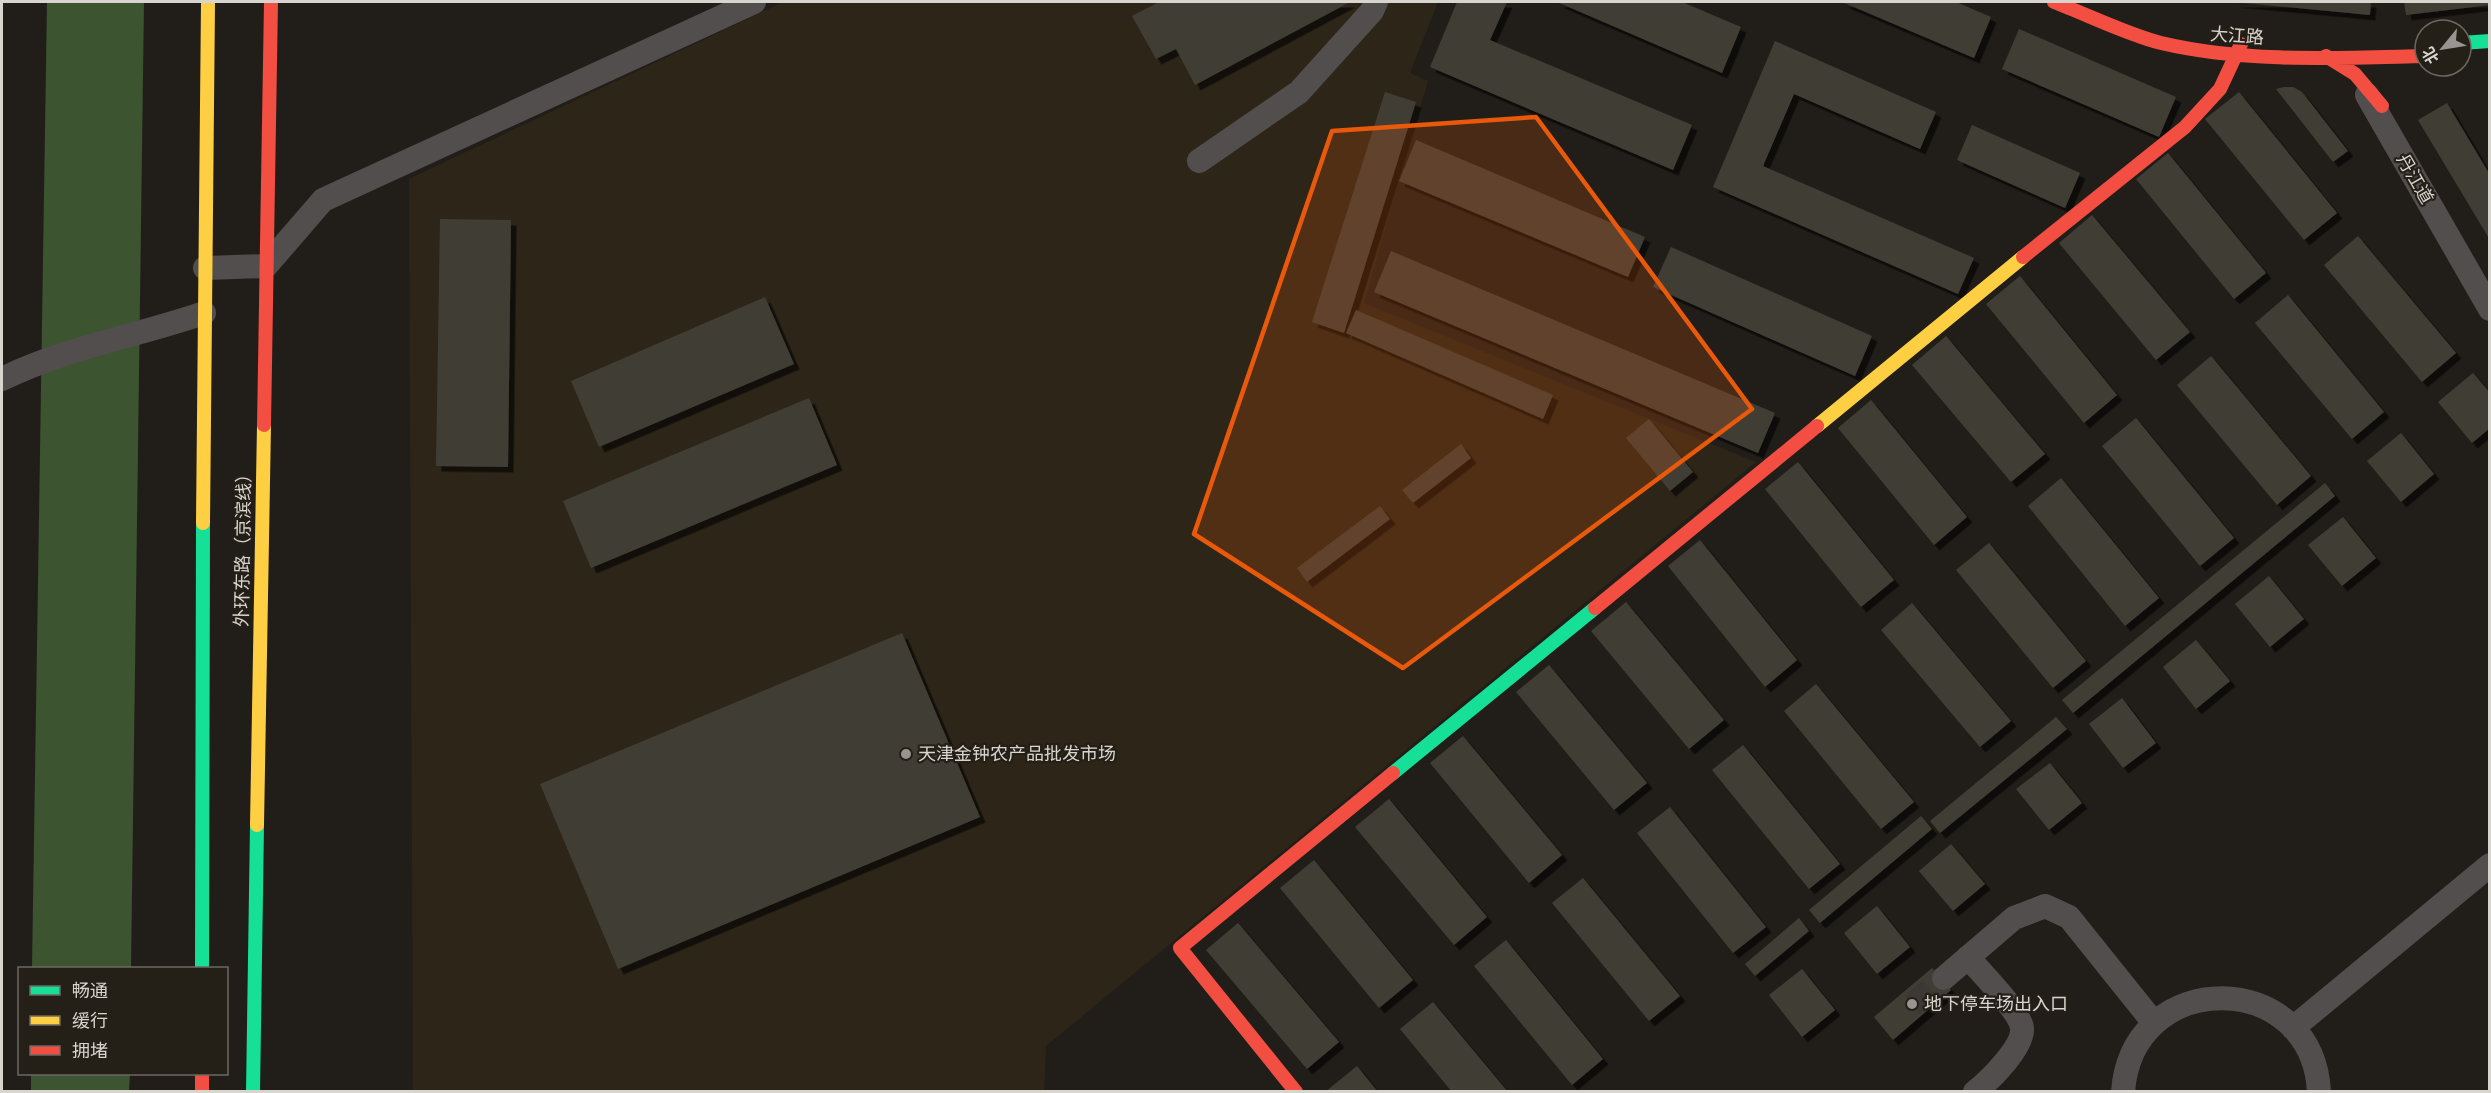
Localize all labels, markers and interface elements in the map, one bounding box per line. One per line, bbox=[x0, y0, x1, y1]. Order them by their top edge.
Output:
north arrow bbox=[2413, 18, 2473, 78]
street label: 大江路 bbox=[2209, 22, 2265, 49]
text: 北 bbox=[2417, 43, 2444, 67]
street label: 丹江道 bbox=[2392, 150, 2439, 208]
street label: 外环东路（京滨线） bbox=[230, 465, 255, 627]
place label: 天津金钟农产品批发市场 bbox=[918, 742, 1116, 765]
marker: 天津金钟农产品批发市场 bbox=[899, 747, 913, 761]
legend bbox=[18, 967, 228, 1075]
text: 畅通 bbox=[72, 979, 108, 1002]
place label: 地下停车场出入口 bbox=[1924, 992, 2068, 1015]
marker: 地下停车场出入口 bbox=[1905, 997, 1919, 1011]
text: 缓行 bbox=[72, 1009, 108, 1032]
text: 拥堵 bbox=[72, 1039, 108, 1062]

